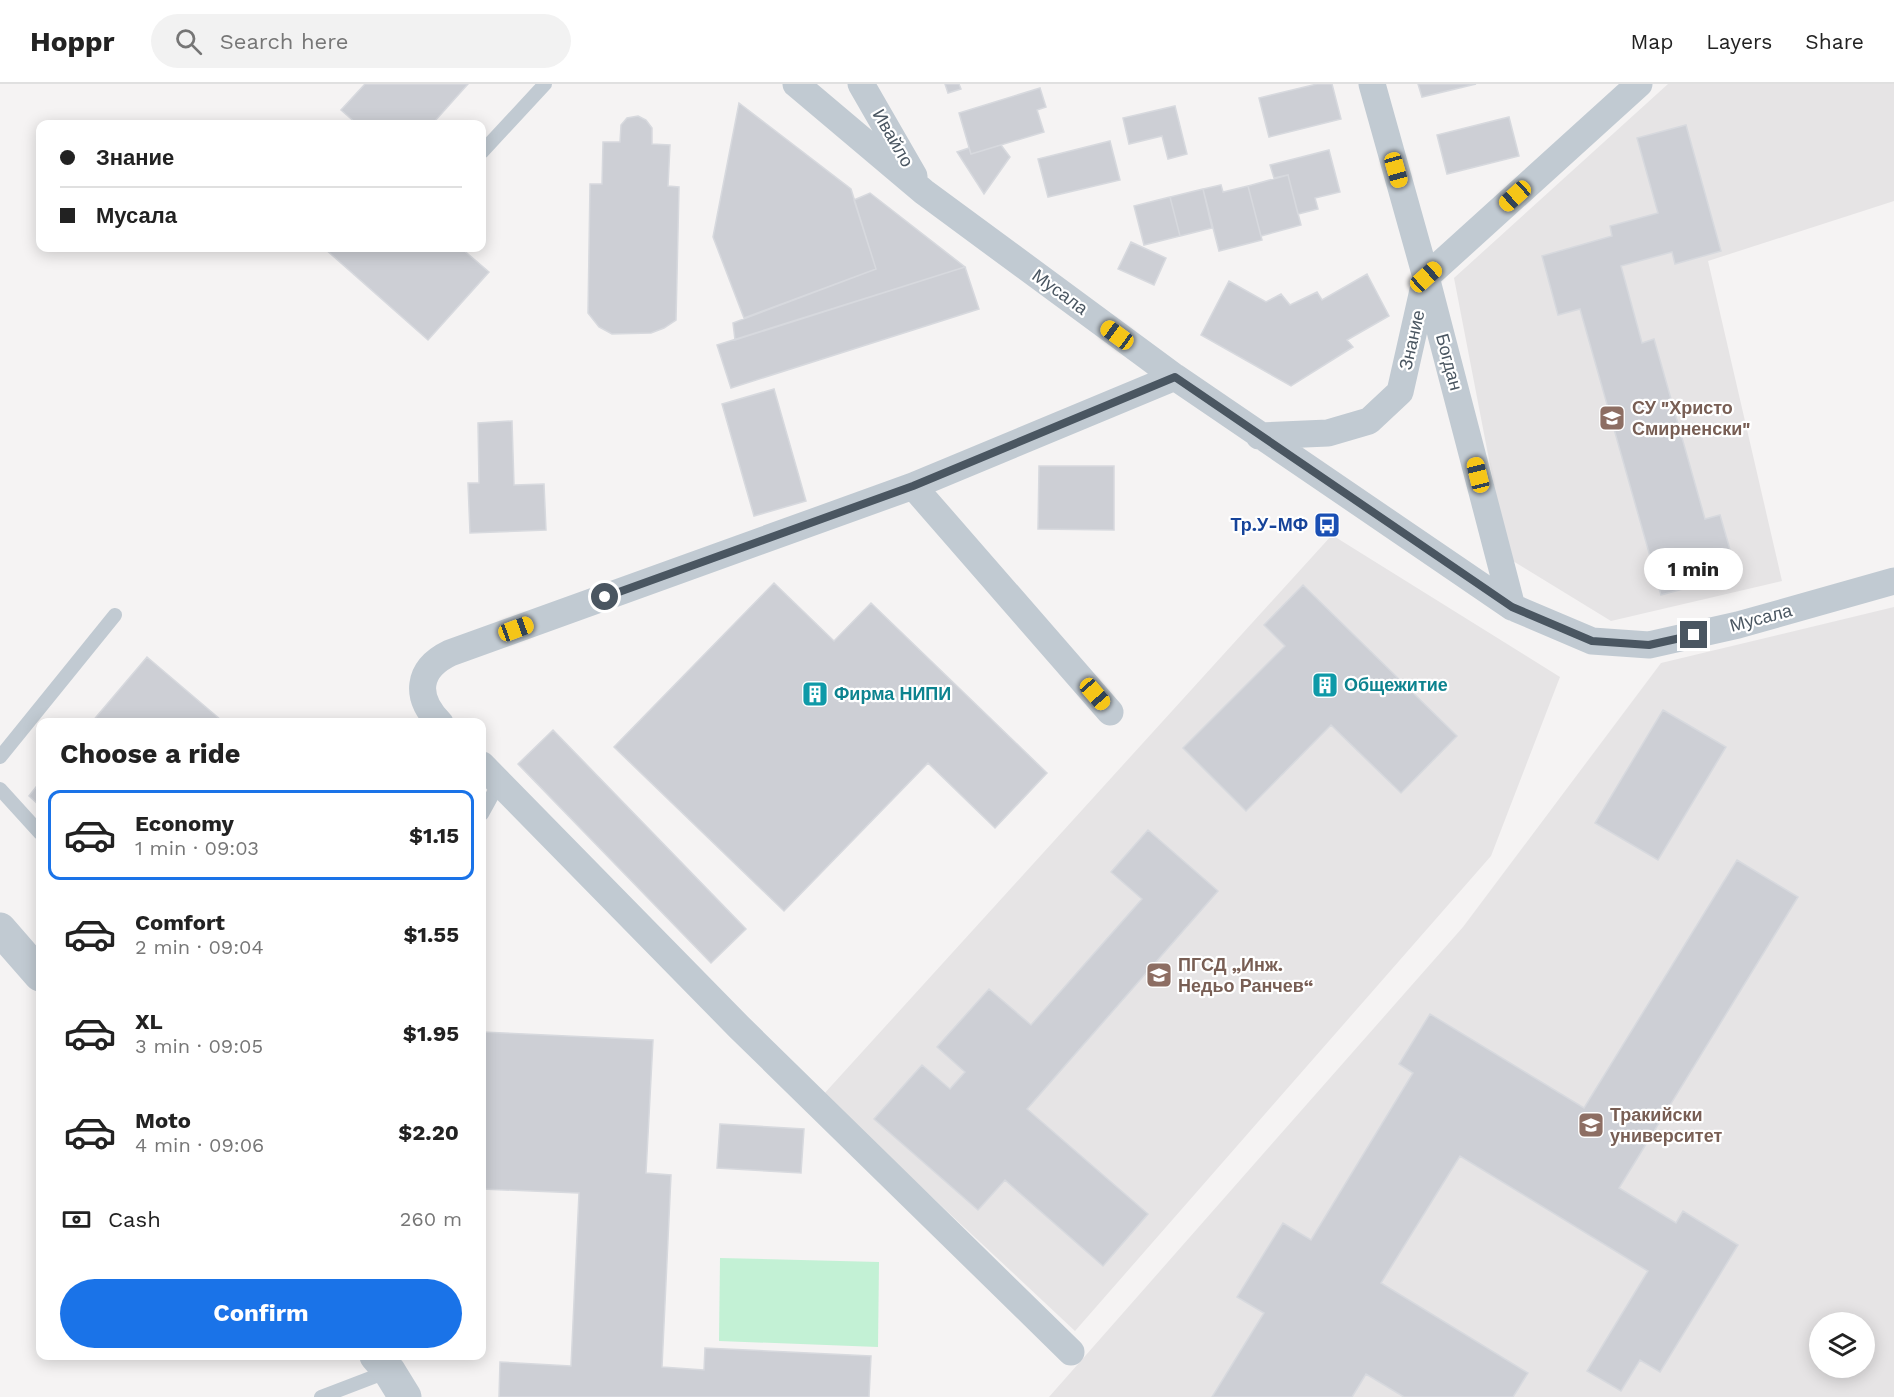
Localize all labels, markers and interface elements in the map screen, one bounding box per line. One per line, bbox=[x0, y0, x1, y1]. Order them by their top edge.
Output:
search box bbox=[151, 14, 571, 68]
text: Hoppr bbox=[30, 25, 115, 58]
icon: search bbox=[172, 25, 205, 58]
text: Search here bbox=[220, 29, 349, 54]
text: Map bbox=[1630, 29, 1673, 54]
text: Layers bbox=[1706, 29, 1772, 54]
text: Share bbox=[1805, 29, 1864, 54]
street label: Ивайло bbox=[869, 105, 918, 170]
text: Знание bbox=[96, 145, 174, 170]
car bbox=[1382, 150, 1410, 190]
car bbox=[1496, 177, 1534, 215]
text: Мусала bbox=[96, 203, 177, 228]
car bbox=[1407, 258, 1445, 296]
street label: Мусала bbox=[1028, 264, 1093, 319]
street label: Знание bbox=[1394, 308, 1429, 372]
car bbox=[1097, 317, 1137, 353]
street label: Богдан bbox=[1432, 331, 1467, 393]
place label: СУ "Христо Смирненски" bbox=[1632, 397, 1750, 439]
school or university icon: СУ "Христо Смирненски" bbox=[1597, 403, 1627, 433]
car bbox=[1465, 455, 1491, 495]
bus stop icon: Тр.У-МФ bbox=[1312, 510, 1342, 540]
place label: Тр.У-МФ bbox=[1230, 514, 1308, 535]
callout: 1 min bbox=[1644, 548, 1744, 590]
text: 1 min bbox=[1668, 557, 1719, 581]
route start bbox=[591, 583, 618, 610]
street label: Мусала bbox=[1727, 599, 1795, 636]
car bbox=[496, 614, 536, 644]
route end bbox=[1680, 621, 1707, 648]
building icon: Общежитие bbox=[1310, 670, 1340, 700]
place label: Общежитие bbox=[1344, 674, 1448, 695]
car bbox=[1076, 675, 1114, 713]
building icon: Фирма НИПИ bbox=[800, 679, 830, 709]
place label: Фирма НИПИ bbox=[834, 683, 951, 704]
text: Choose a ride bbox=[60, 738, 240, 770]
icon: car bbox=[63, 808, 117, 862]
text: Economy bbox=[135, 811, 234, 836]
text: $1.15 bbox=[409, 823, 459, 848]
text: 1 min · 09:03 bbox=[135, 836, 259, 860]
icon: car bbox=[63, 907, 117, 961]
text: Comfort bbox=[135, 910, 225, 935]
text: $1.55 bbox=[403, 922, 459, 947]
text: 2 min · 09:04 bbox=[135, 935, 264, 959]
place label: ПГСД „Инж. Недьо Ранчев“ bbox=[1178, 954, 1314, 996]
school or university icon: ПГСД „Инж. Недьо Ранчев“ bbox=[1144, 960, 1174, 990]
icon: car bbox=[63, 1006, 117, 1060]
text: XL bbox=[135, 1009, 163, 1034]
text: $1.95 bbox=[403, 1021, 459, 1046]
text: 3 min · 09:05 bbox=[135, 1034, 263, 1058]
place label: Тракийски университет bbox=[1610, 1104, 1722, 1146]
icon: car bbox=[63, 1105, 117, 1159]
text: Moto bbox=[135, 1108, 191, 1133]
school or university icon: Тракийски университет bbox=[1576, 1110, 1606, 1140]
text: $2.20 bbox=[398, 1120, 459, 1145]
text: 4 min · 09:06 bbox=[135, 1133, 264, 1157]
icon: cash bbox=[60, 1203, 93, 1236]
text: Cash bbox=[108, 1207, 161, 1232]
text: 260 m bbox=[400, 1207, 462, 1231]
button: Confirm bbox=[60, 1279, 462, 1348]
map controls bbox=[1809, 1312, 1875, 1378]
button: layers bbox=[1809, 1312, 1875, 1378]

